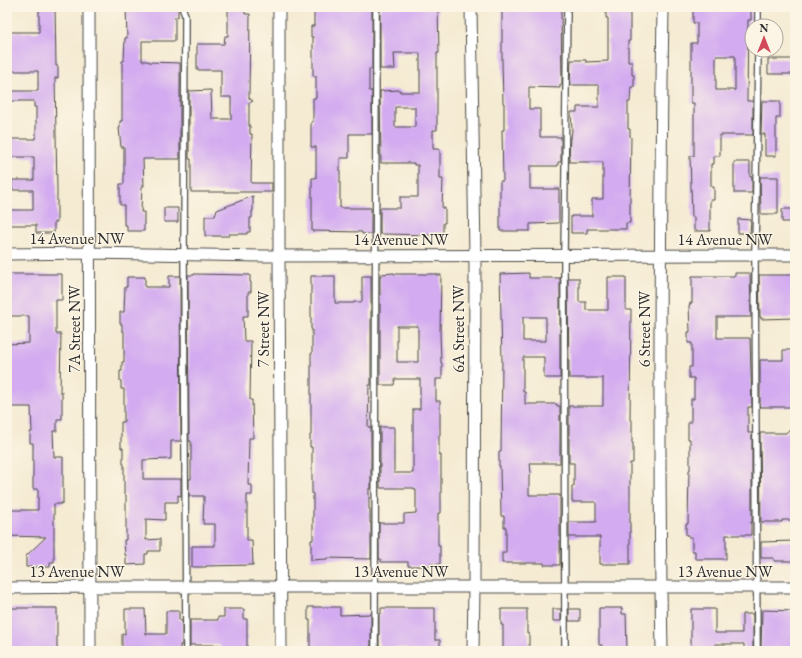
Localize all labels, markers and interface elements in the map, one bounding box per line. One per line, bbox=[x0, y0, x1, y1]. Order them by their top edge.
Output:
north arrow bbox=[744, 18, 784, 58]
text: N bbox=[760, 21, 769, 35]
street label: 14 Avenue NW bbox=[29, 228, 125, 249]
street label: 14 Avenue NW bbox=[353, 229, 449, 250]
street label: 14 Avenue NW bbox=[677, 229, 773, 250]
street label: 7A Street NW bbox=[64, 285, 85, 373]
street label: 6A Street NW bbox=[448, 285, 469, 373]
street label: 7 Street NW bbox=[253, 290, 274, 367]
street label: 6 Street NW bbox=[634, 290, 655, 367]
street label: 13 Avenue NW bbox=[29, 561, 125, 582]
street label: 13 Avenue NW bbox=[353, 561, 449, 582]
street label: 13 Avenue NW bbox=[677, 561, 773, 582]

